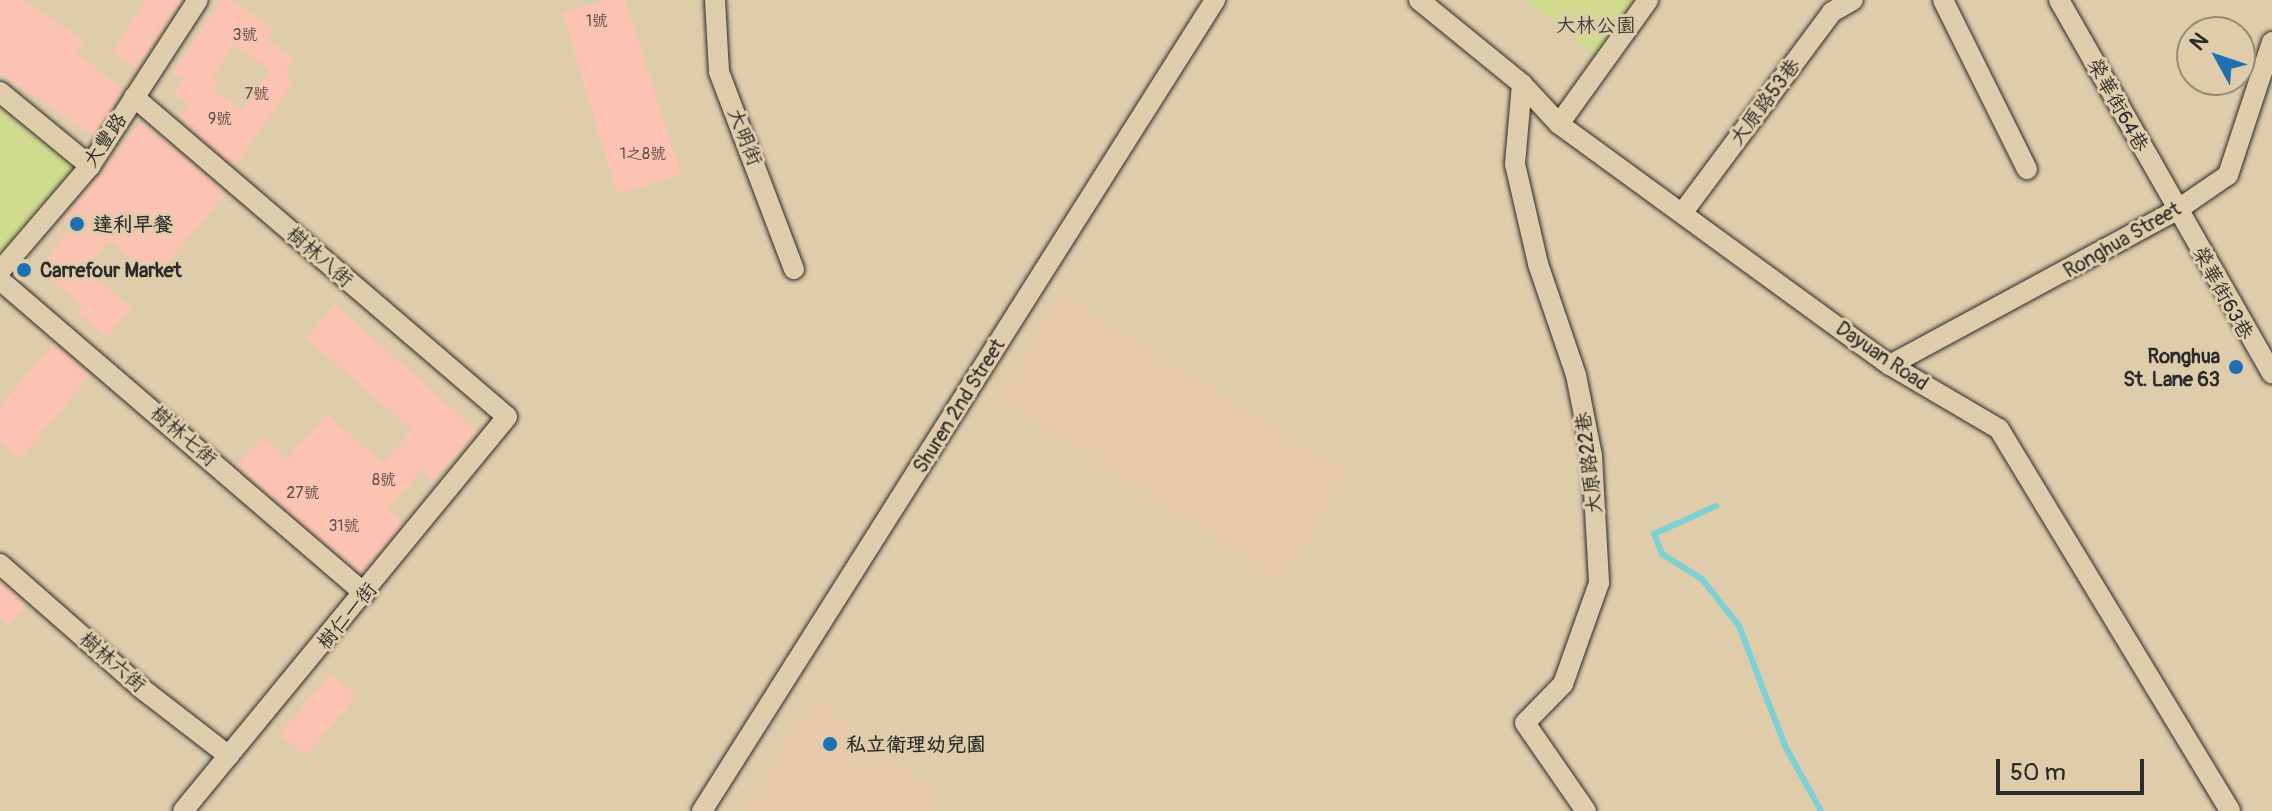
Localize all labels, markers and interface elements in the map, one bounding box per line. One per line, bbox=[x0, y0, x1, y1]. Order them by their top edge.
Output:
house number: 1號 bbox=[586, 11, 608, 31]
park label: 大林公園 bbox=[1556, 13, 1636, 37]
north arrow bbox=[2176, 16, 2256, 96]
house number: 3號 bbox=[233, 25, 257, 45]
text: N bbox=[2184, 27, 2215, 57]
street label: 大原路53巷 bbox=[1725, 54, 1805, 150]
street label: 榮華街64巷 bbox=[2082, 54, 2154, 156]
house number: 7號 bbox=[245, 84, 269, 104]
street label: 大明街 bbox=[723, 105, 767, 169]
street label: 大豐路 bbox=[78, 108, 132, 172]
house number: 9號 bbox=[208, 109, 232, 129]
house number: 1之8號 bbox=[620, 144, 666, 164]
street label: Ronghua Street bbox=[2059, 197, 2185, 283]
place label: 達利早餐 bbox=[93, 212, 173, 236]
marker: 達利早餐 bbox=[68, 215, 86, 233]
street label: 樹林八街 bbox=[282, 222, 358, 292]
street label: 榮華街63巷 bbox=[2188, 242, 2258, 344]
place label: Carrefour Market bbox=[40, 258, 182, 282]
marker: Carrefour Market bbox=[15, 261, 33, 279]
street label: Dayuan Road bbox=[1831, 316, 1933, 396]
street label: Shuren 2nd Street bbox=[908, 334, 1010, 478]
place label: Ronghua St. Lane 63 bbox=[2123, 344, 2220, 391]
marker: Ronghua St. Lane 63 bbox=[2227, 358, 2245, 376]
street label: 樹林七街 bbox=[146, 401, 222, 471]
street label: 大原路22巷 bbox=[1571, 411, 1607, 515]
house number: 8號 bbox=[372, 470, 396, 490]
house number: 27號 bbox=[286, 483, 320, 503]
house number: 31號 bbox=[328, 516, 360, 536]
street label: 樹仁一街 bbox=[312, 578, 382, 654]
street label: 樹林六街 bbox=[75, 627, 151, 697]
place label: 私立衛理幼兒園 bbox=[846, 732, 986, 756]
marker: 私立衛理幼兒園 bbox=[821, 735, 839, 753]
scale bar bbox=[2000, 743, 2148, 793]
text: 50 m bbox=[2010, 758, 2066, 787]

